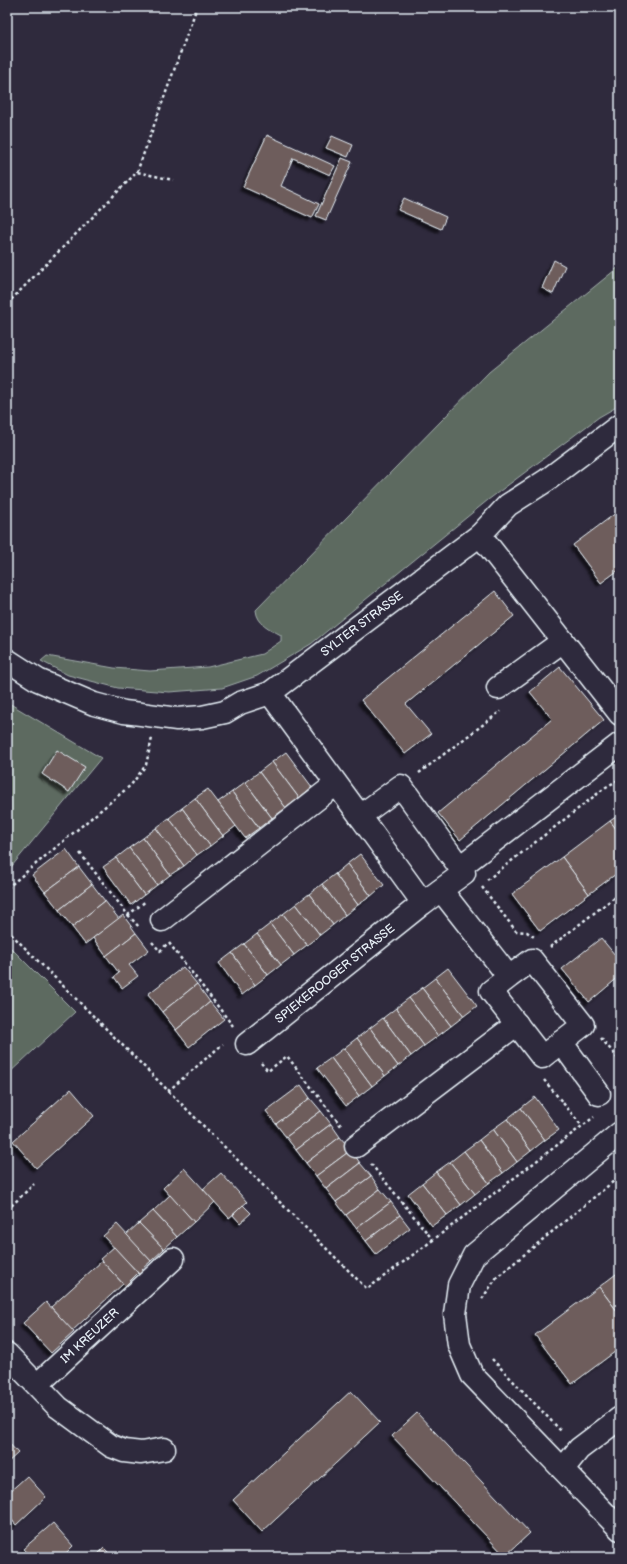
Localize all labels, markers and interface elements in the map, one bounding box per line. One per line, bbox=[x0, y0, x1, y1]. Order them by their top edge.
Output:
street label: SYLTER STRASSE bbox=[318, 588, 406, 660]
street label: SPIEKEROOGER STRASSE bbox=[272, 921, 398, 1027]
street label: IM KREUZER bbox=[58, 1305, 123, 1367]

